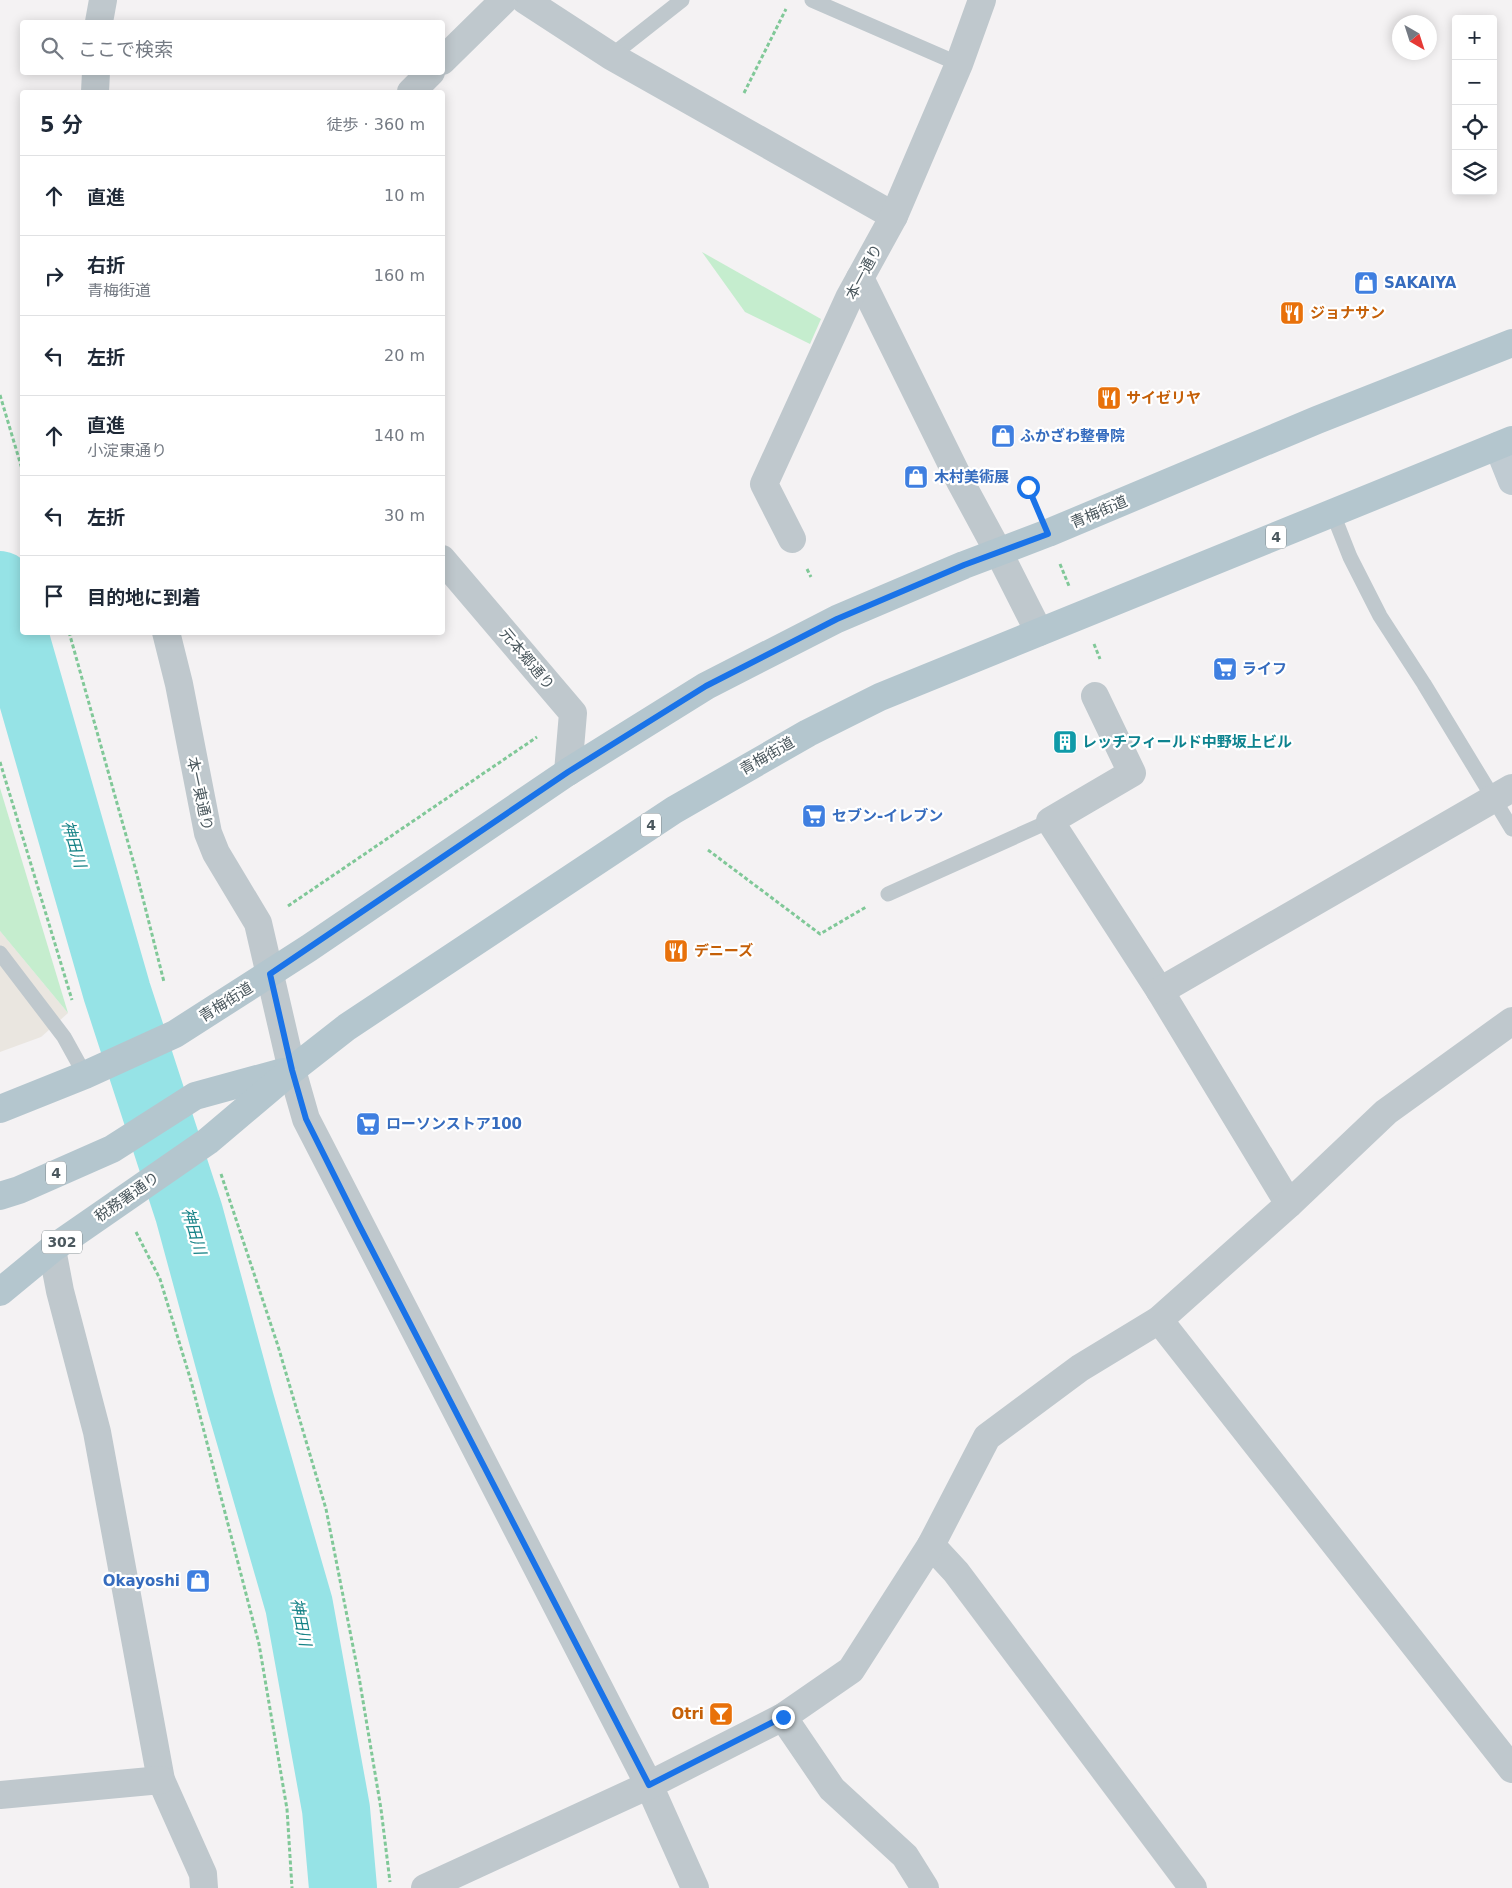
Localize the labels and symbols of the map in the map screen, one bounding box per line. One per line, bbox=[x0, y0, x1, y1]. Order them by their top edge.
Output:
north arrow bbox=[1392, 15, 1437, 60]
street label: 本一通り bbox=[842, 241, 886, 303]
shop icon: SAKAIYA bbox=[1353, 270, 1379, 296]
place label: SAKAIYA bbox=[1384, 274, 1457, 292]
restaurant icon: ジョナサン bbox=[1279, 300, 1305, 326]
place label: ジョナサン bbox=[1310, 304, 1385, 322]
restaurant icon: サイゼリヤ bbox=[1096, 385, 1122, 411]
place label: サイゼリヤ bbox=[1126, 389, 1201, 407]
shop icon: ふかざわ整骨院 bbox=[990, 423, 1016, 449]
place label: ふかざわ整骨院 bbox=[1020, 427, 1125, 445]
shop icon: 木村美術展 bbox=[903, 464, 929, 490]
place label: 木村美術展 bbox=[934, 468, 1009, 486]
route start bbox=[1017, 476, 1040, 499]
street label: 青梅街道 bbox=[1068, 492, 1130, 532]
road number: 4 bbox=[1266, 526, 1286, 548]
street label: 元本郷通り bbox=[496, 624, 558, 694]
supermarket icon: ライフ bbox=[1212, 656, 1238, 682]
place label: ライフ bbox=[1242, 660, 1287, 678]
building icon: レッチフィールド中野坂上ビル bbox=[1052, 729, 1078, 755]
street label: 青梅街道 bbox=[737, 733, 797, 779]
place label: レッチフィールド中野坂上ビル bbox=[1082, 733, 1292, 751]
street label: 本一東通り bbox=[183, 755, 217, 833]
supermarket icon: セブン-イレブン bbox=[801, 803, 827, 829]
place label: セブン-イレブン bbox=[832, 807, 943, 825]
road number: 4 bbox=[641, 814, 661, 836]
water label: 神田川 bbox=[58, 818, 90, 872]
restaurant icon: デニーズ bbox=[663, 938, 689, 964]
place label: デニーズ bbox=[694, 942, 753, 960]
street label: 青梅街道 bbox=[196, 978, 256, 1026]
supermarket icon: ローソンストア100 bbox=[355, 1111, 381, 1137]
place label: ローソンストア100 bbox=[386, 1115, 522, 1133]
road number: 4 bbox=[46, 1162, 66, 1184]
street label: 税務署通り bbox=[91, 1168, 163, 1226]
water label: 神田川 bbox=[178, 1205, 210, 1259]
road number: 302 bbox=[42, 1230, 82, 1254]
shop icon: Okayoshi bbox=[185, 1568, 211, 1594]
place label: Okayoshi bbox=[103, 1572, 180, 1590]
water label: 神田川 bbox=[287, 1597, 315, 1649]
bar icon: Otri bbox=[708, 1701, 734, 1727]
place label: Otri bbox=[672, 1705, 704, 1723]
route end bbox=[772, 1706, 795, 1729]

